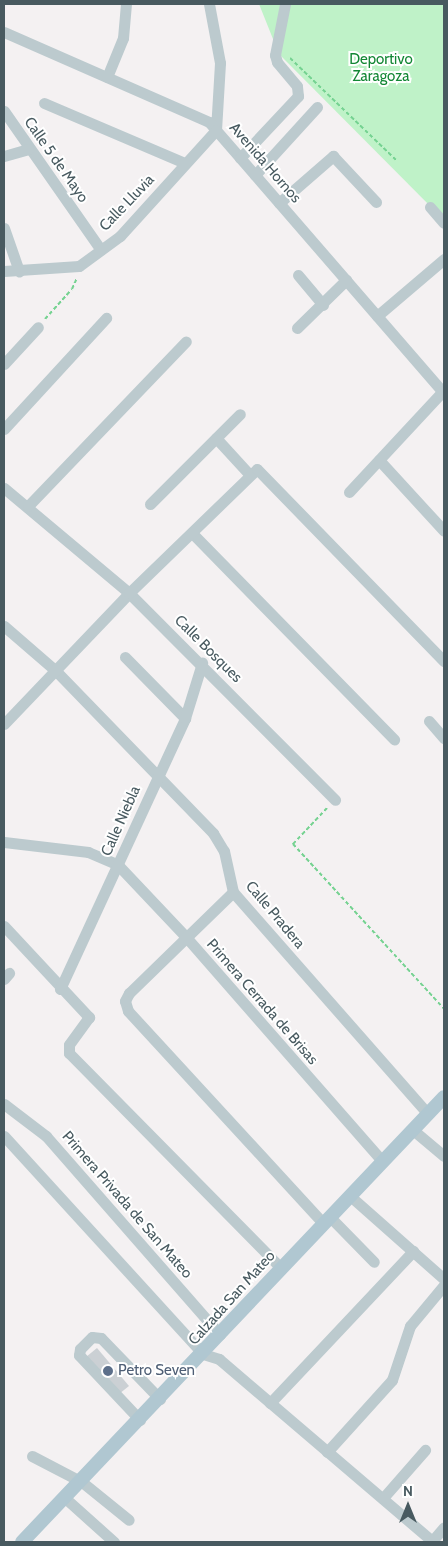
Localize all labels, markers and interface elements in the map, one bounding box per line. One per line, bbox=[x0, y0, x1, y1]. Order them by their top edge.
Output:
park label: Deportivo Zaragoza bbox=[349, 50, 413, 85]
street label: Calle 5 de Mayo bbox=[20, 114, 92, 206]
street label: Avenida Hornos bbox=[225, 119, 305, 207]
street label: Calle Lluvia bbox=[96, 171, 158, 235]
street label: Calle Bosques bbox=[171, 612, 245, 686]
street label: Calle Niebla bbox=[98, 783, 144, 859]
street label: Calle Pradera bbox=[242, 878, 308, 952]
street label: Primera Cerrada de Brisas bbox=[203, 936, 321, 1068]
street label: Primera Privada de San Mateo bbox=[58, 1128, 196, 1282]
street label: Calzada San Mateo bbox=[185, 1247, 279, 1349]
place label: Petro Seven bbox=[118, 1362, 195, 1380]
marker: Petro Seven bbox=[102, 1365, 114, 1377]
north arrow bbox=[383, 1481, 433, 1531]
text: N bbox=[403, 1482, 413, 1500]

